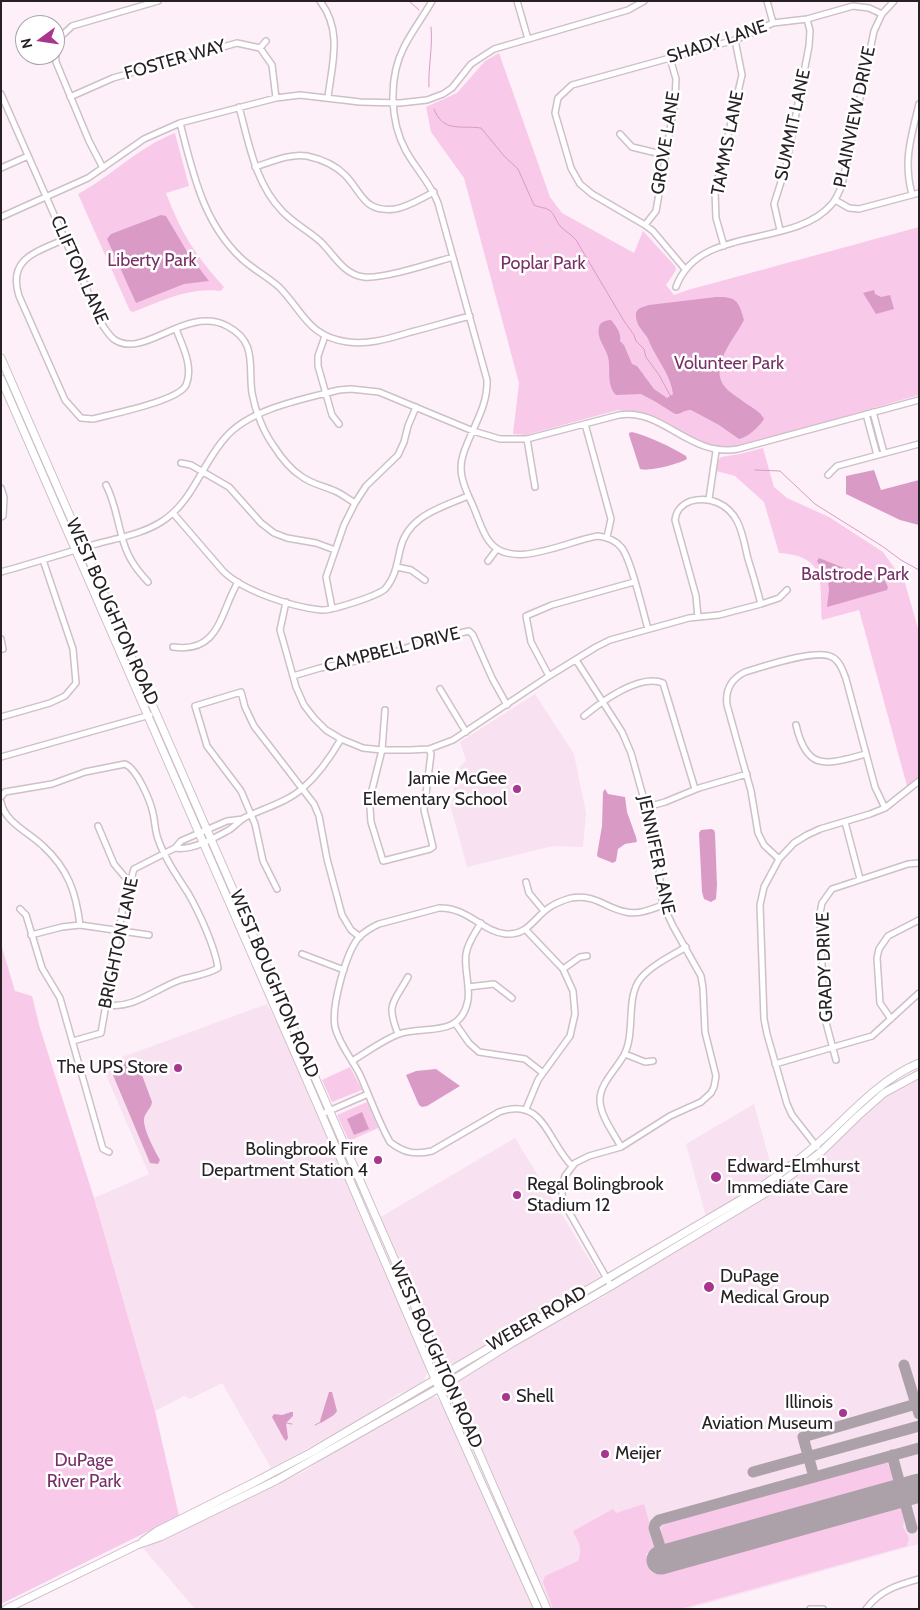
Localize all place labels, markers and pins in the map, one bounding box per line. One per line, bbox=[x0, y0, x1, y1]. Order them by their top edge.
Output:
place label: Jamie McGee Elementary School bbox=[363, 768, 507, 811]
marker: Jamie McGee Elementary School bbox=[511, 783, 523, 795]
place label: The UPS Store bbox=[57, 1057, 168, 1079]
marker: The UPS Store bbox=[172, 1062, 184, 1074]
place label: Bolingbrook Fire Department Station 4 bbox=[201, 1139, 368, 1182]
marker: Bolingbrook Fire Department Station 4 bbox=[372, 1154, 384, 1166]
place label: Edward-Elmhurst Immediate Care bbox=[727, 1156, 860, 1198]
marker: Edward-Elmhurst Immediate Care bbox=[709, 1170, 723, 1184]
place label: Regal Bolingbrook Stadium 12 bbox=[527, 1174, 664, 1216]
marker: Regal Bolingbrook Stadium 12 bbox=[511, 1189, 523, 1201]
place label: DuPage Medical Group bbox=[720, 1266, 829, 1308]
marker: DuPage Medical Group bbox=[702, 1280, 716, 1294]
place label: Shell bbox=[516, 1386, 554, 1408]
marker: Shell bbox=[500, 1391, 512, 1403]
place label: Illinois Aviation Museum bbox=[702, 1392, 833, 1435]
marker: Illinois Aviation Museum bbox=[837, 1407, 849, 1419]
place label: Meijer bbox=[615, 1443, 661, 1465]
marker: Meijer bbox=[599, 1448, 611, 1460]

